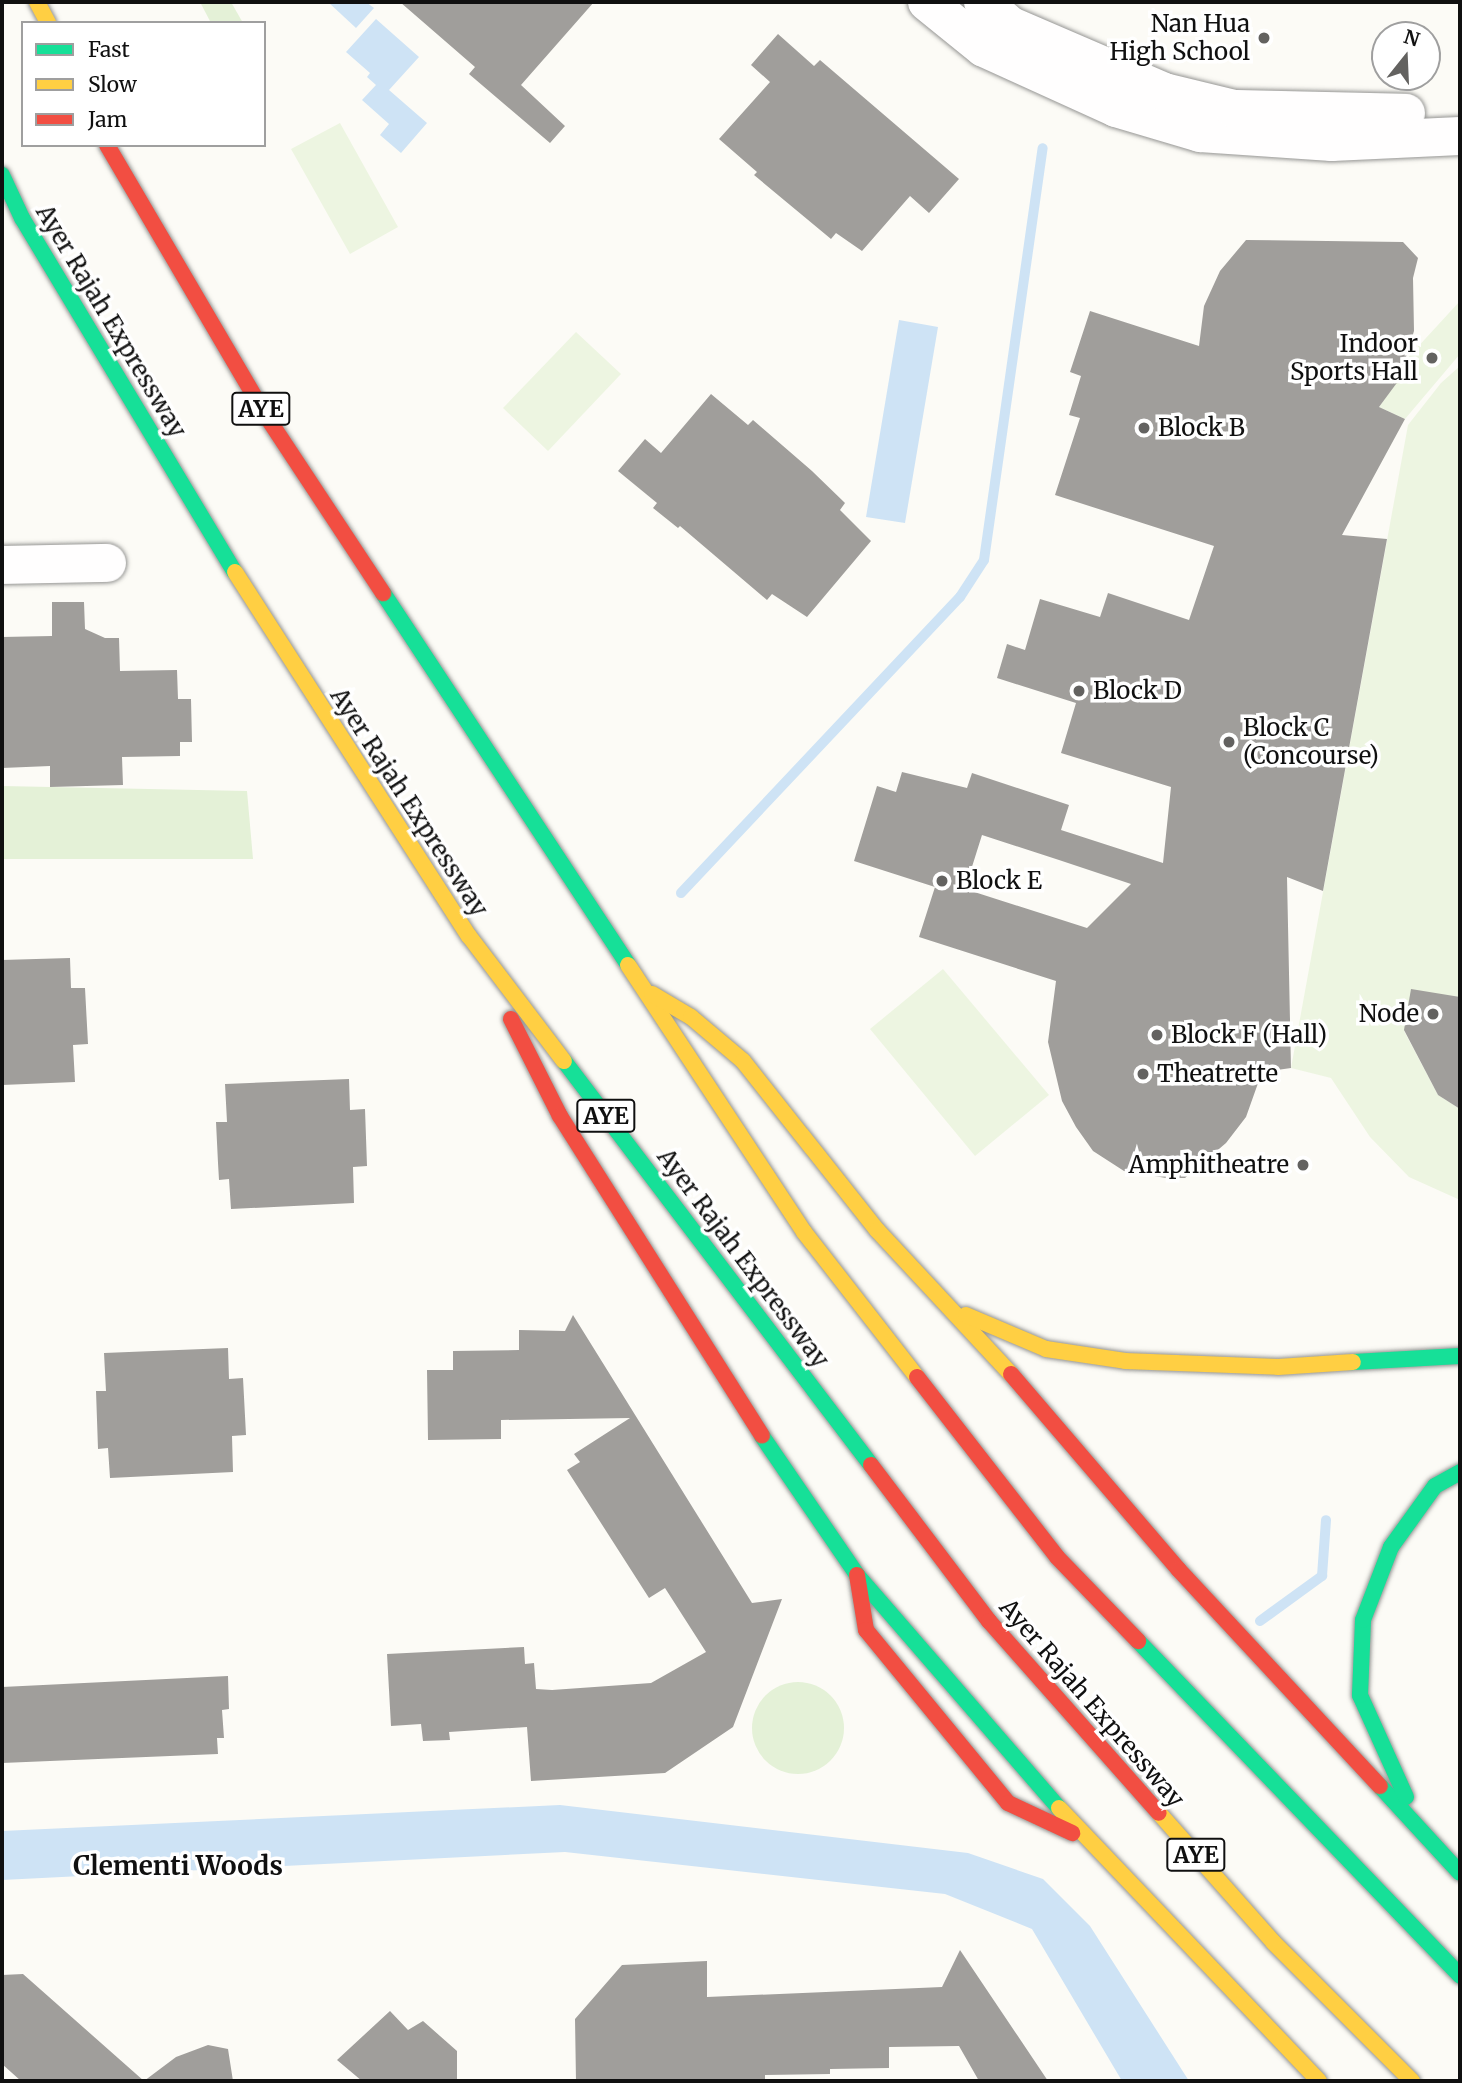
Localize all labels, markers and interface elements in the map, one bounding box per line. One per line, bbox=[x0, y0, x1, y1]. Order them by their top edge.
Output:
place label: Nan Hua High School bbox=[1109, 10, 1250, 66]
legend bbox=[21, 21, 266, 147]
north arrow bbox=[1371, 21, 1441, 91]
text: N bbox=[1401, 24, 1423, 52]
marker: Nan Hua High School bbox=[1256, 30, 1272, 46]
text: Fast bbox=[88, 36, 130, 63]
text: Slow bbox=[88, 71, 137, 98]
text: Jam bbox=[88, 106, 127, 133]
street label: Ayer Rajah Expressway bbox=[30, 199, 192, 443]
place label: Indoor Sports Hall bbox=[1290, 330, 1418, 386]
marker: Indoor Sports Hall bbox=[1424, 350, 1440, 366]
road number: AYE bbox=[231, 390, 291, 428]
place label: Block B bbox=[1158, 414, 1245, 442]
marker: Block B bbox=[1136, 420, 1152, 436]
place label: Block D bbox=[1093, 677, 1182, 705]
street label: Ayer Rajah Expressway bbox=[324, 682, 494, 922]
marker: Block D bbox=[1071, 683, 1087, 699]
place label: Block C (Concourse) bbox=[1243, 714, 1379, 770]
marker: Block C (Concourse) bbox=[1221, 734, 1237, 750]
place label: Block E bbox=[956, 867, 1042, 895]
marker: Block E bbox=[934, 873, 950, 889]
place label: Node bbox=[1359, 1000, 1419, 1028]
marker: Node bbox=[1425, 1006, 1441, 1022]
place label: Block F (Hall) bbox=[1171, 1021, 1327, 1049]
marker: Block F (Hall) bbox=[1149, 1027, 1165, 1043]
place label: Theatrette bbox=[1157, 1060, 1278, 1088]
marker: Theatrette bbox=[1135, 1066, 1151, 1082]
road number: AYE bbox=[576, 1096, 636, 1135]
street label: Ayer Rajah Expressway bbox=[651, 1143, 835, 1373]
place label: Amphitheatre bbox=[1128, 1151, 1289, 1179]
marker: Amphitheatre bbox=[1295, 1157, 1311, 1173]
street label: Ayer Rajah Expressway bbox=[994, 1593, 1190, 1813]
road number: AYE bbox=[1166, 1836, 1226, 1874]
district label: Clementi Woods bbox=[73, 1850, 283, 1882]

